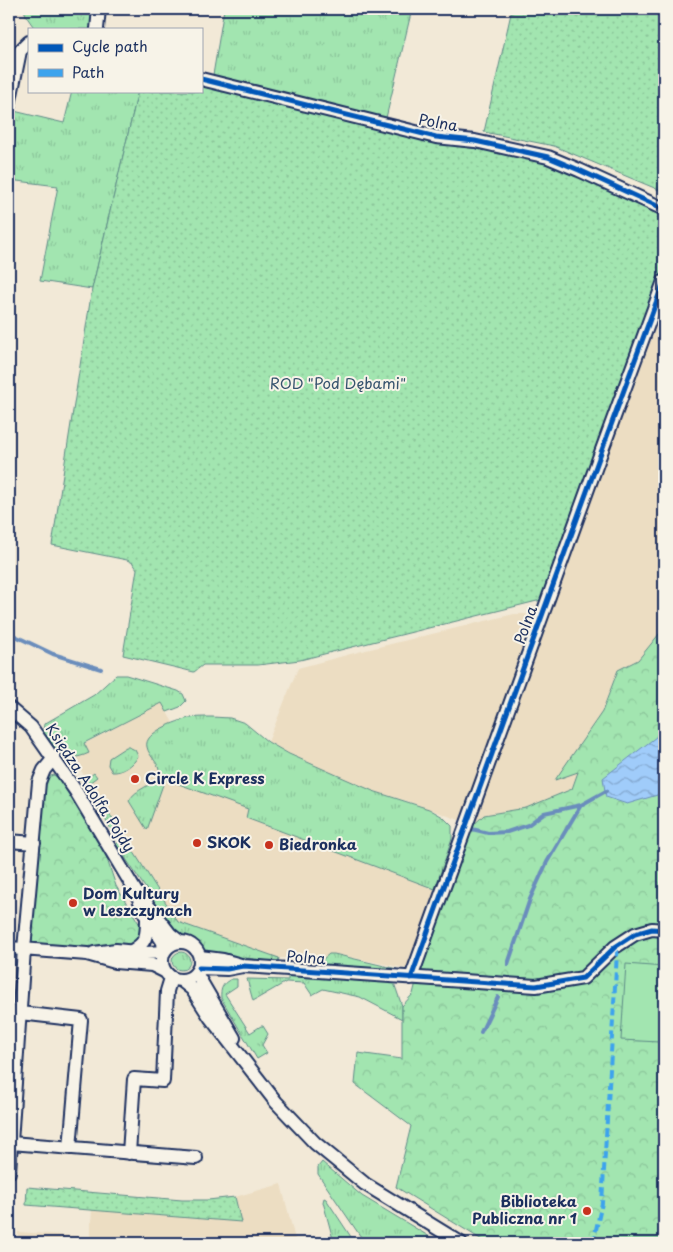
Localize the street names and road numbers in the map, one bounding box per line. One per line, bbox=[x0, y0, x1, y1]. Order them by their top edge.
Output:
street label: Polna bbox=[417, 107, 460, 136]
street label: Polna bbox=[507, 601, 542, 647]
street label: Księdza Adolfa Pojdy bbox=[41, 718, 142, 856]
street label: Polna bbox=[286, 944, 327, 969]

